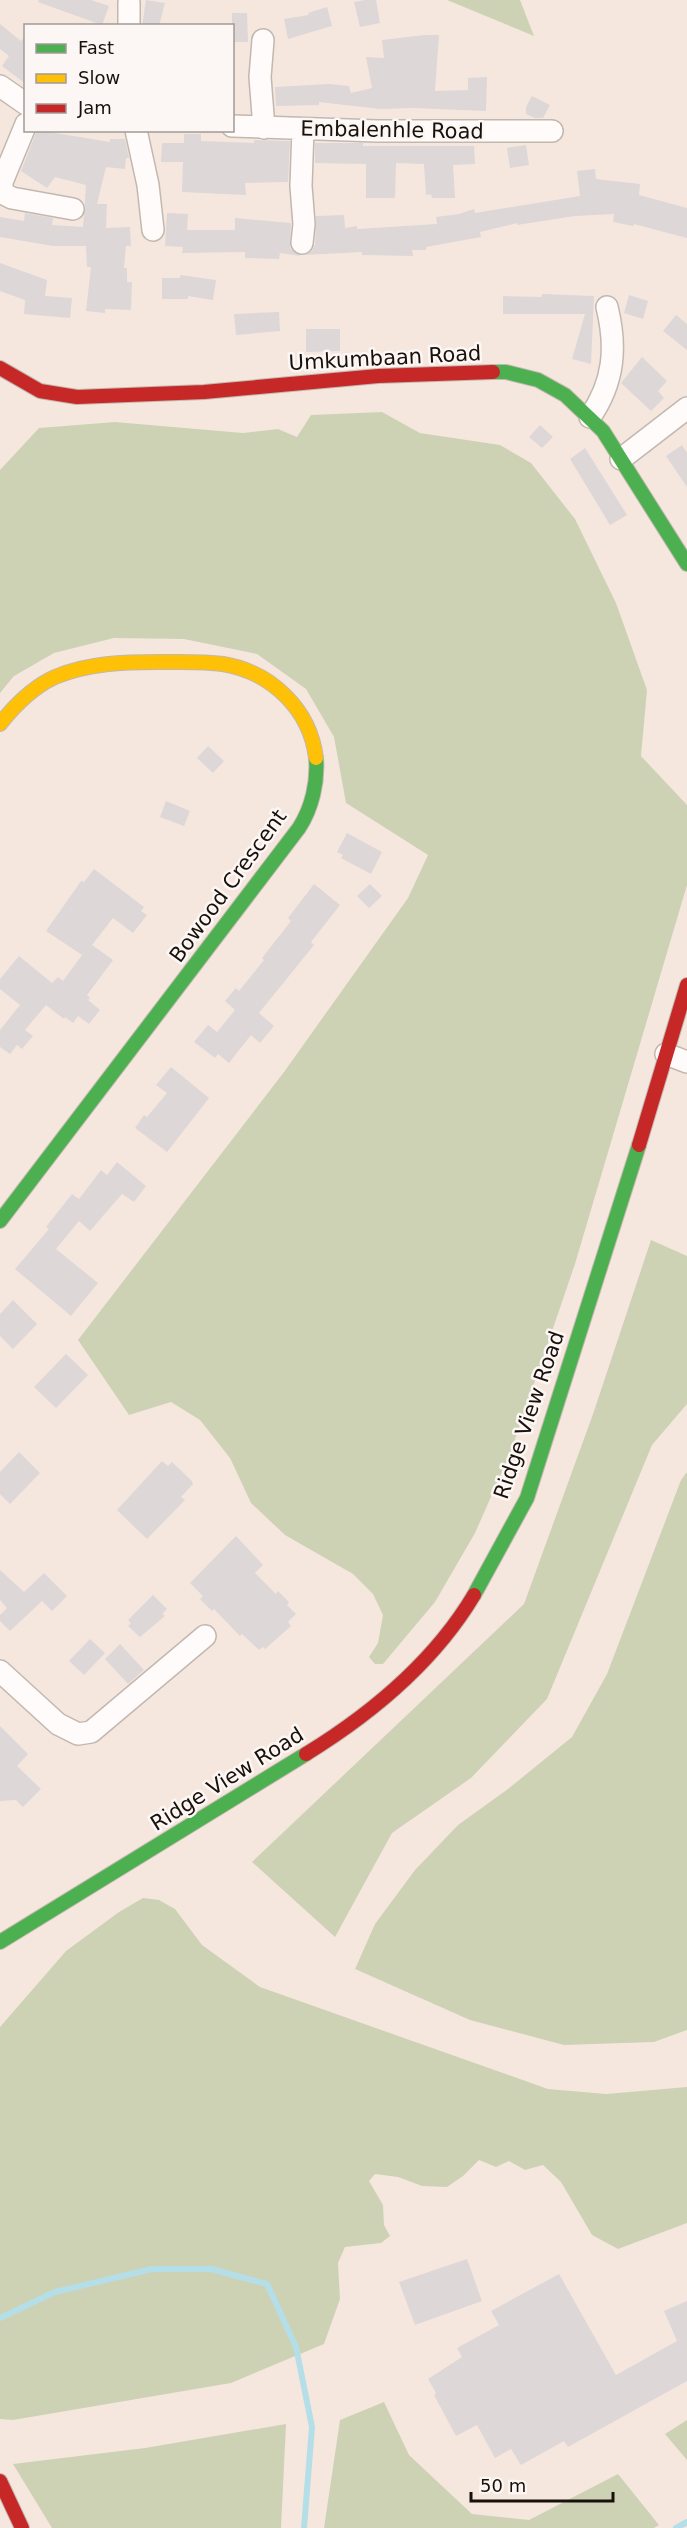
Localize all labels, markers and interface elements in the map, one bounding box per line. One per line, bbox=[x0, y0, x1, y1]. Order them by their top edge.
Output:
legend bbox=[24, 24, 234, 132]
text: Fast bbox=[78, 37, 114, 58]
text: Slow bbox=[78, 67, 120, 88]
text: Jam bbox=[77, 97, 112, 118]
street label: Embalenhle Road bbox=[300, 116, 484, 144]
street label: Umkumbaan Road bbox=[288, 341, 482, 375]
street label: Bowood Crescent bbox=[165, 805, 291, 967]
street label: Ridge View Road bbox=[489, 1328, 569, 1502]
street label: Ridge View Road bbox=[146, 1722, 308, 1836]
scale bar bbox=[471, 2465, 614, 2503]
text: 50 m bbox=[480, 2475, 526, 2496]

